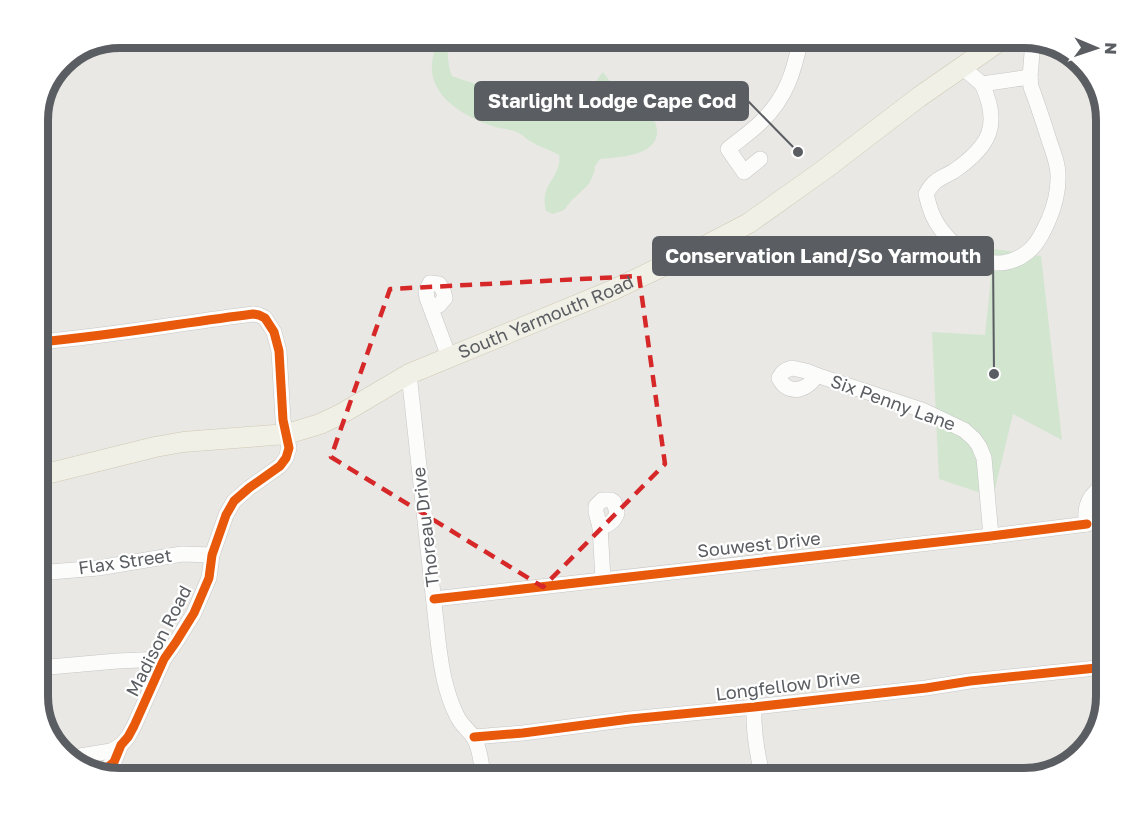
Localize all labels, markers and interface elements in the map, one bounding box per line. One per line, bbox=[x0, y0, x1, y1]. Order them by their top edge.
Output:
north arrow bbox=[1066, 18, 1126, 78]
text: N bbox=[1101, 42, 1121, 55]
callout: Starlight Lodge Cape Cod bbox=[475, 82, 748, 120]
text: Starlight Lodge Cape Cod bbox=[488, 88, 736, 112]
callout: Conservation Land/So Yarmouth bbox=[653, 237, 993, 275]
text: Conservation Land/So Yarmouth bbox=[665, 243, 981, 267]
street label: South Yarmouth Road bbox=[454, 270, 637, 363]
street label: Six Penny Lane bbox=[828, 369, 959, 435]
street label: Thoreau Drive bbox=[407, 466, 443, 588]
street label: Souwest Drive bbox=[696, 527, 822, 561]
street label: Flax Street bbox=[77, 544, 173, 578]
street label: Madison Road bbox=[121, 581, 196, 700]
street label: Longfellow Drive bbox=[714, 665, 861, 705]

